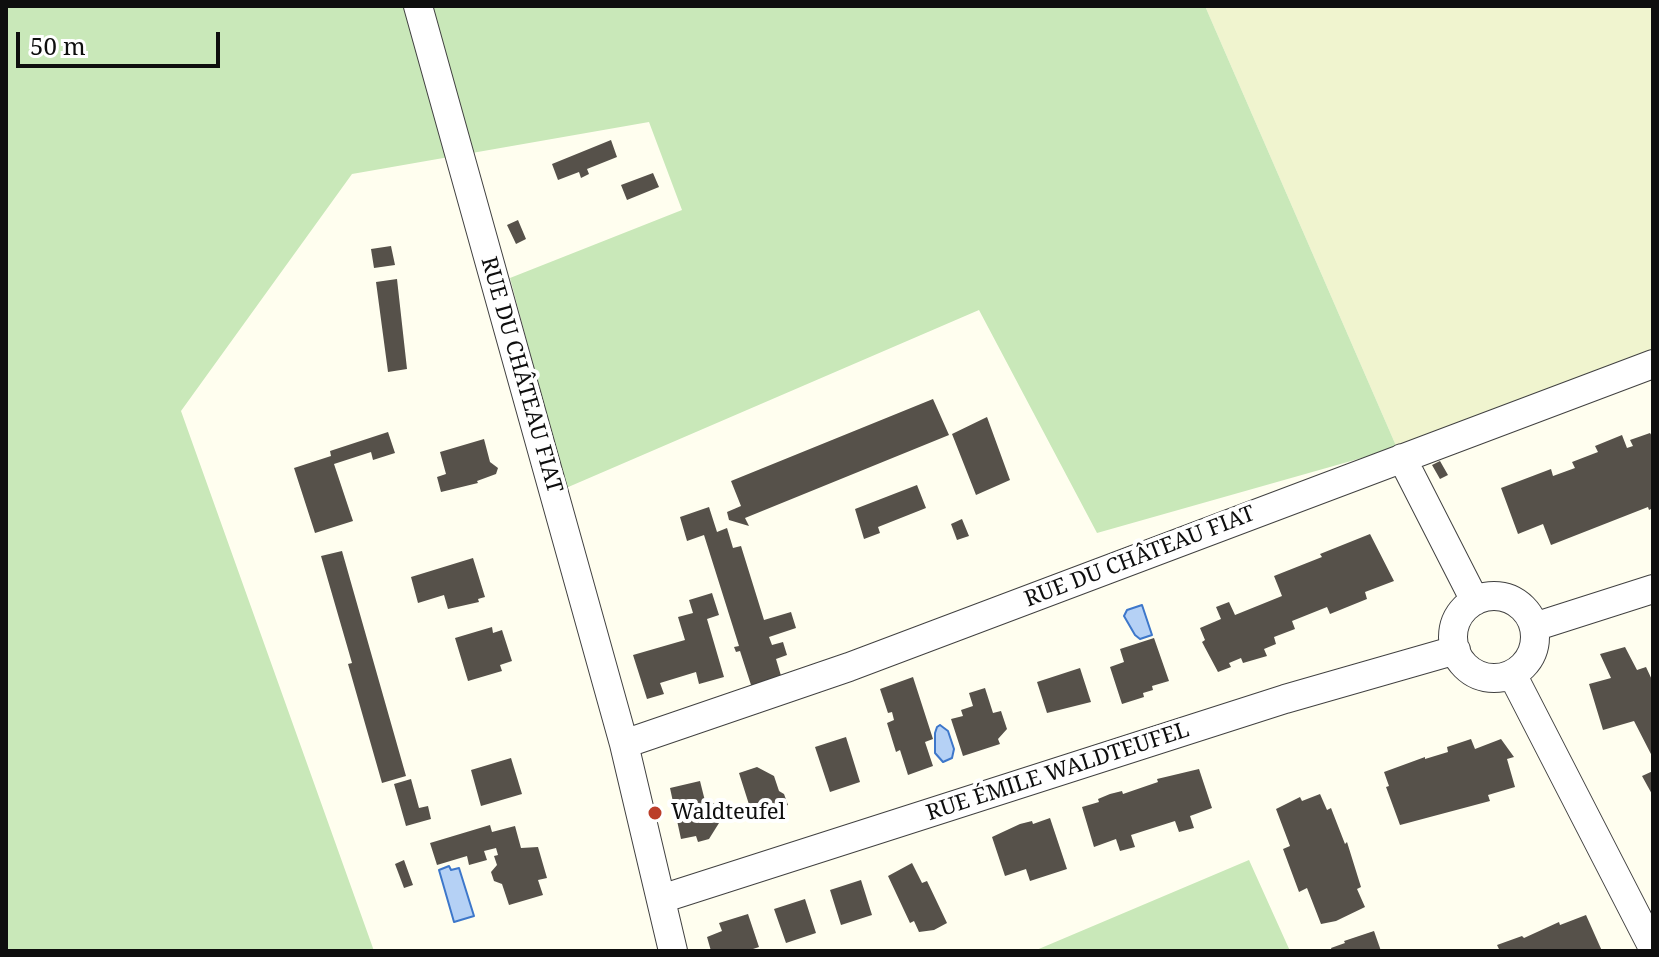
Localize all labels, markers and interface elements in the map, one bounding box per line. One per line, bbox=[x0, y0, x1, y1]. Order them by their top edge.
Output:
scale bar bbox=[20, 16, 224, 66]
text: 50 m bbox=[30, 29, 86, 62]
street label: RUE DU CHÂTEAU FIAT bbox=[475, 254, 567, 496]
street label: RUE DU CHÂTEAU FIAT bbox=[1021, 501, 1259, 613]
street label: RUE ÉMILE WALDTEUFEL bbox=[923, 717, 1193, 827]
place label: Waldteufel bbox=[671, 800, 785, 826]
marker: Waldteufel bbox=[646, 804, 664, 822]

